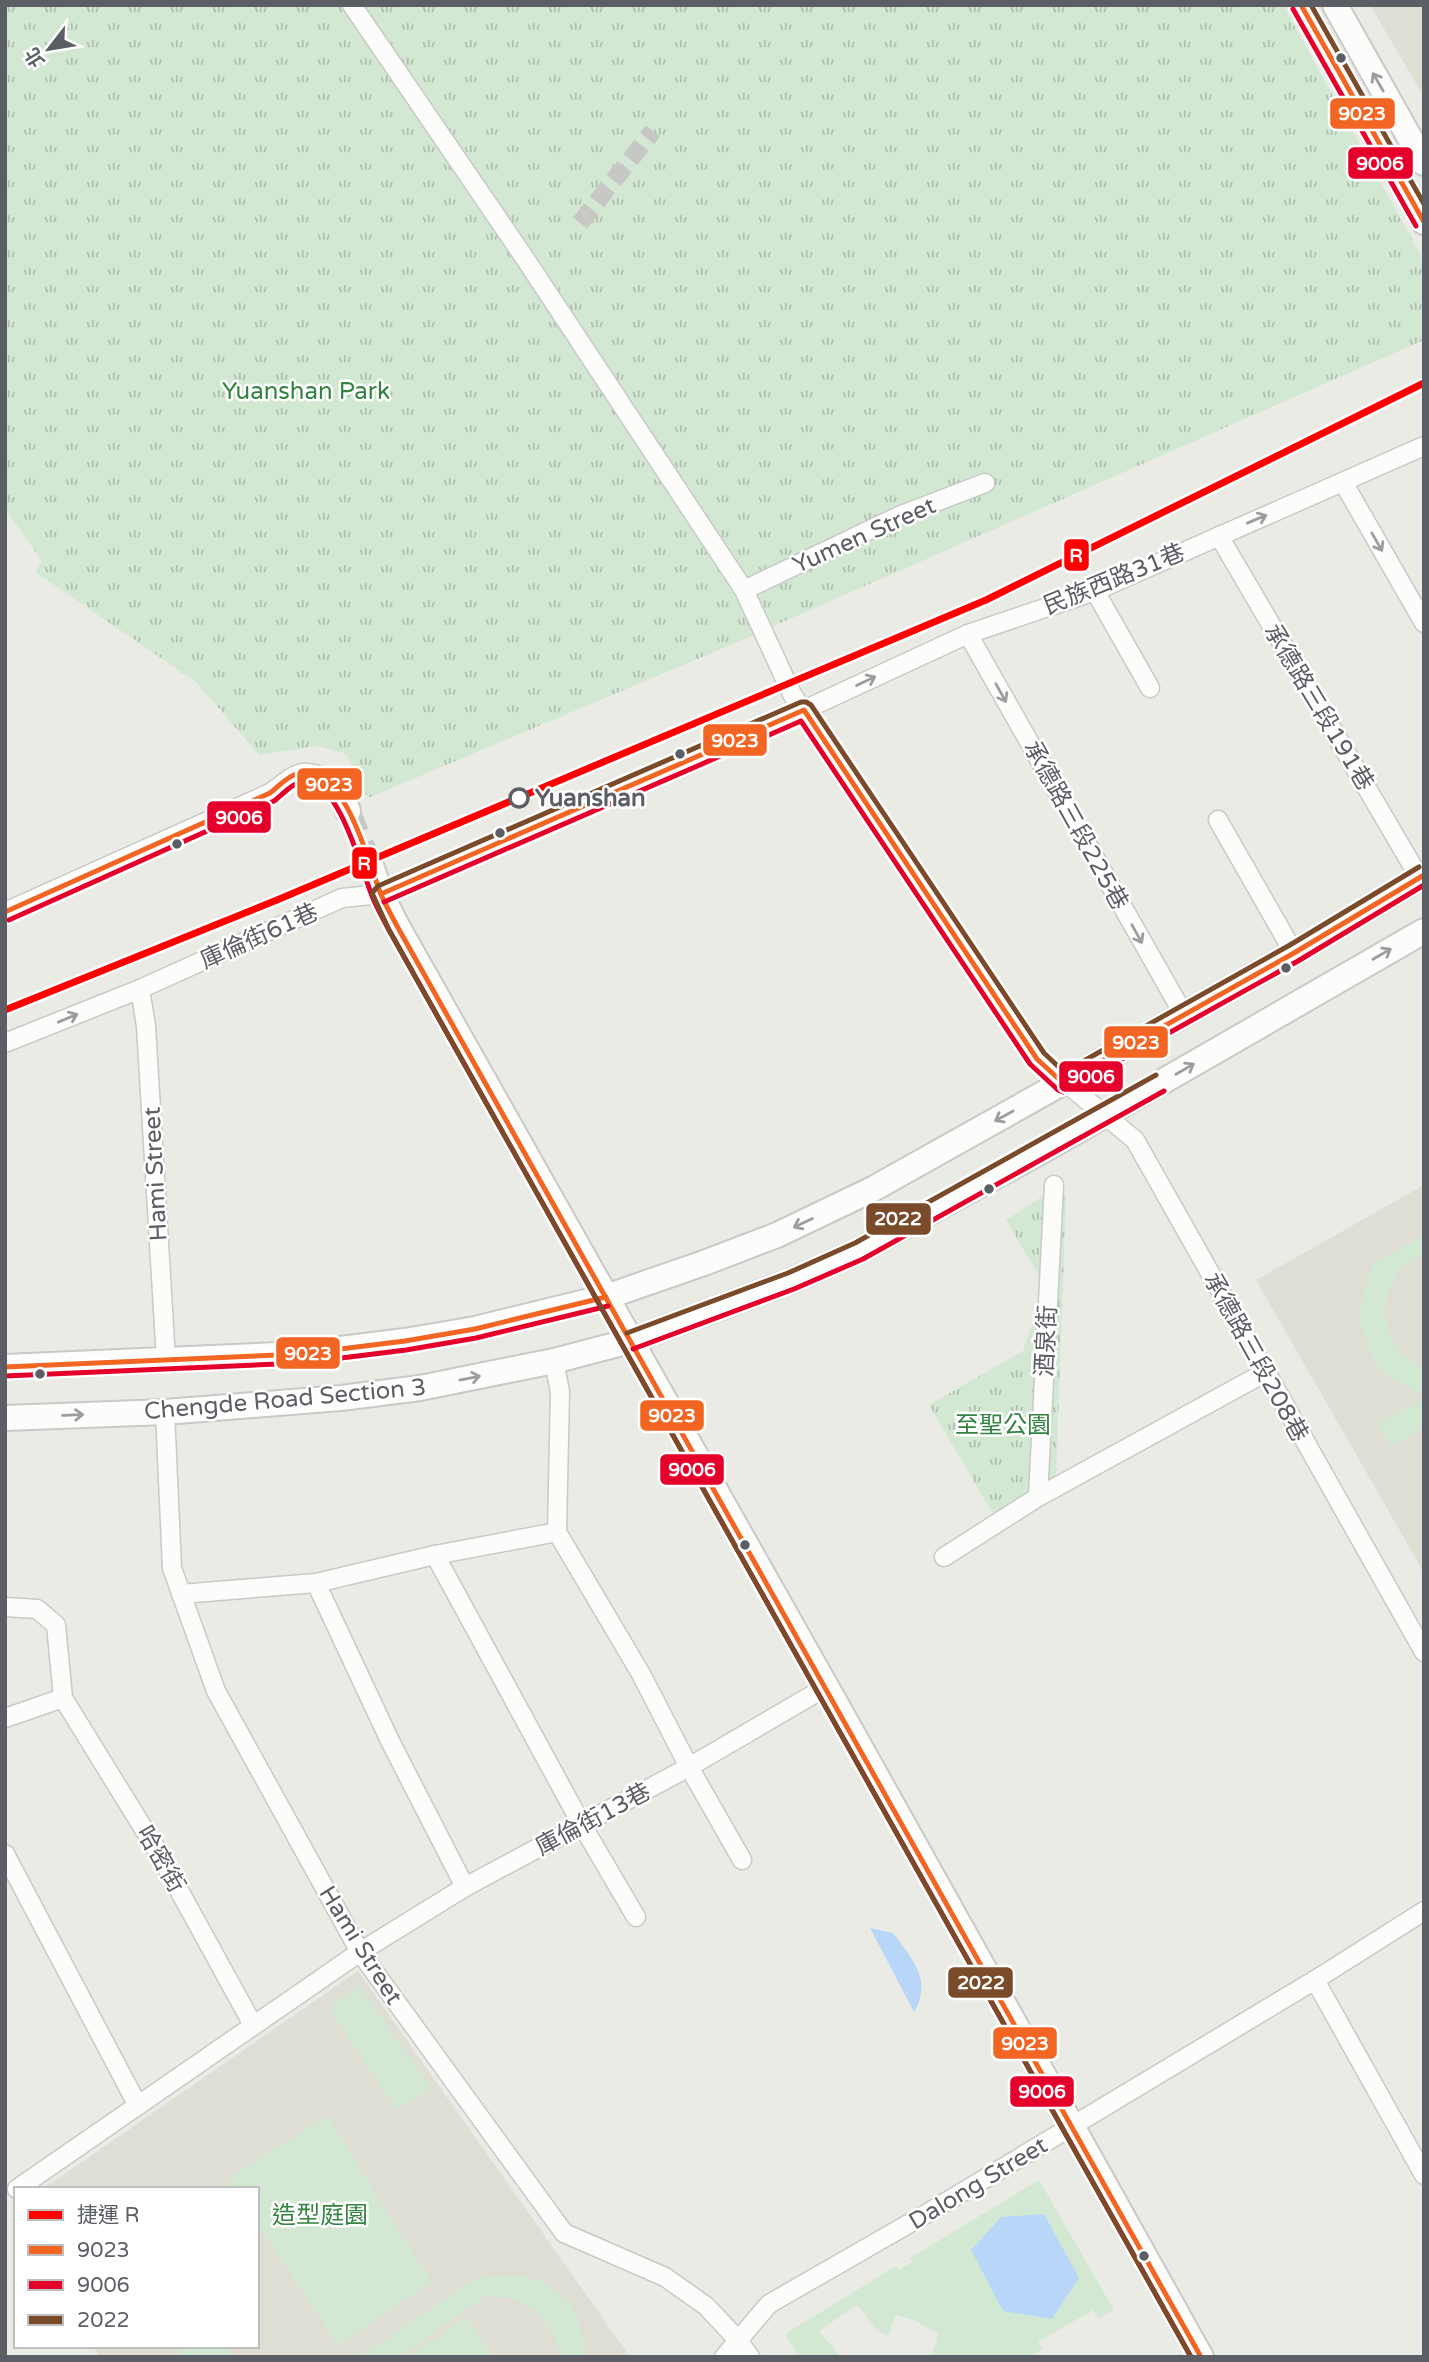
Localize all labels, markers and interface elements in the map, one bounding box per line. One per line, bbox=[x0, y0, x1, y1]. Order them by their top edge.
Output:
north arrow bbox=[14, 14, 84, 84]
text: 北 bbox=[21, 43, 50, 71]
unlabelled marker bbox=[1334, 51, 1348, 65]
one-way arrow bbox=[1371, 72, 1385, 92]
line badge: 9023 bbox=[1329, 97, 1396, 130]
text: 9023 bbox=[1338, 103, 1386, 125]
line badge: 9006 bbox=[1347, 146, 1414, 180]
text: 9006 bbox=[1356, 153, 1404, 175]
park label: Yuanshan Park bbox=[222, 377, 390, 406]
street label: Yumen Street bbox=[788, 491, 940, 580]
one-way arrow bbox=[1246, 512, 1267, 525]
one-way arrow bbox=[1370, 531, 1384, 551]
street label: 民族西路31巷 bbox=[1039, 538, 1189, 621]
line badge: R bbox=[1063, 538, 1090, 572]
text: R bbox=[1069, 545, 1083, 567]
street label: 承德路三段191巷 bbox=[1257, 619, 1380, 796]
one-way arrow bbox=[855, 674, 876, 687]
one-way arrow bbox=[994, 683, 1008, 703]
line badge: 9023 bbox=[702, 723, 768, 757]
text: 9023 bbox=[711, 730, 759, 752]
street label: 承德路三段225巷 bbox=[1017, 735, 1134, 915]
unlabelled marker bbox=[673, 747, 687, 761]
line badge: 9023 bbox=[296, 767, 363, 801]
text: 9023 bbox=[305, 774, 353, 796]
place label: Yuanshan bbox=[535, 784, 646, 813]
marker: Yuanshan bbox=[509, 788, 529, 808]
line badge: 9006 bbox=[206, 800, 272, 834]
text: 9006 bbox=[215, 807, 263, 829]
unlabelled marker bbox=[493, 826, 507, 840]
unlabelled marker bbox=[170, 837, 184, 851]
line badge: R bbox=[351, 846, 378, 880]
text: R bbox=[357, 853, 371, 875]
street label: 庫倫街61巷 bbox=[196, 898, 323, 975]
one-way arrow bbox=[1130, 924, 1144, 944]
one-way arrow bbox=[1372, 947, 1392, 961]
unlabelled marker bbox=[1279, 961, 1293, 975]
one-way arrow bbox=[57, 1011, 79, 1024]
line badge: 9023 bbox=[1103, 1025, 1169, 1059]
text: 9023 bbox=[1112, 1032, 1160, 1054]
line badge: 9006 bbox=[1058, 1060, 1124, 1093]
one-way arrow bbox=[1175, 1061, 1195, 1075]
text: 9006 bbox=[1067, 1066, 1115, 1088]
street label: Hami Street bbox=[138, 1106, 173, 1242]
one-way arrow bbox=[994, 1109, 1014, 1123]
unlabelled marker bbox=[982, 1182, 996, 1196]
line badge: 2022 bbox=[865, 1202, 932, 1236]
text: 2022 bbox=[874, 1208, 922, 1230]
one-way arrow bbox=[793, 1216, 814, 1230]
street label: 承德路三段208巷 bbox=[1197, 1267, 1314, 1447]
street label: 酒泉街 bbox=[1030, 1304, 1063, 1378]
line badge: 9023 bbox=[275, 1336, 341, 1370]
text: 9023 bbox=[284, 1343, 332, 1365]
unlabelled marker bbox=[33, 1367, 47, 1381]
one-way arrow bbox=[458, 1370, 481, 1384]
street label: Chengde Road Section 3 bbox=[143, 1373, 427, 1426]
line badge: 9023 bbox=[639, 1399, 705, 1432]
text: 9023 bbox=[648, 1405, 696, 1427]
one-way arrow bbox=[62, 1409, 85, 1422]
park label: 至聖公園 bbox=[955, 1411, 1051, 1440]
line badge: 9006 bbox=[659, 1453, 725, 1486]
text: 9006 bbox=[668, 1459, 716, 1481]
unlabelled marker bbox=[738, 1538, 752, 1552]
street label: 庫倫街13巷 bbox=[531, 1777, 656, 1862]
street label: 哈密街 bbox=[130, 1821, 191, 1898]
street label: Hami Street bbox=[313, 1881, 408, 2010]
line badge: 2022 bbox=[947, 1966, 1014, 1999]
text: 2022 bbox=[957, 1972, 1005, 1994]
line badge: 9023 bbox=[992, 2026, 1058, 2060]
text: 9023 bbox=[1001, 2033, 1049, 2055]
line badge: 9006 bbox=[1009, 2075, 1075, 2108]
text: 9006 bbox=[1018, 2081, 1066, 2103]
street label: Dalong Street bbox=[904, 2131, 1053, 2236]
legend bbox=[14, 2187, 259, 2348]
park label: 造型庭園 bbox=[272, 2201, 368, 2230]
text: 捷運 R bbox=[77, 2203, 139, 2228]
text: 9023 bbox=[77, 2238, 130, 2263]
unlabelled marker bbox=[1137, 2249, 1151, 2263]
text: 9006 bbox=[77, 2273, 130, 2298]
text: 2022 bbox=[77, 2308, 130, 2333]

